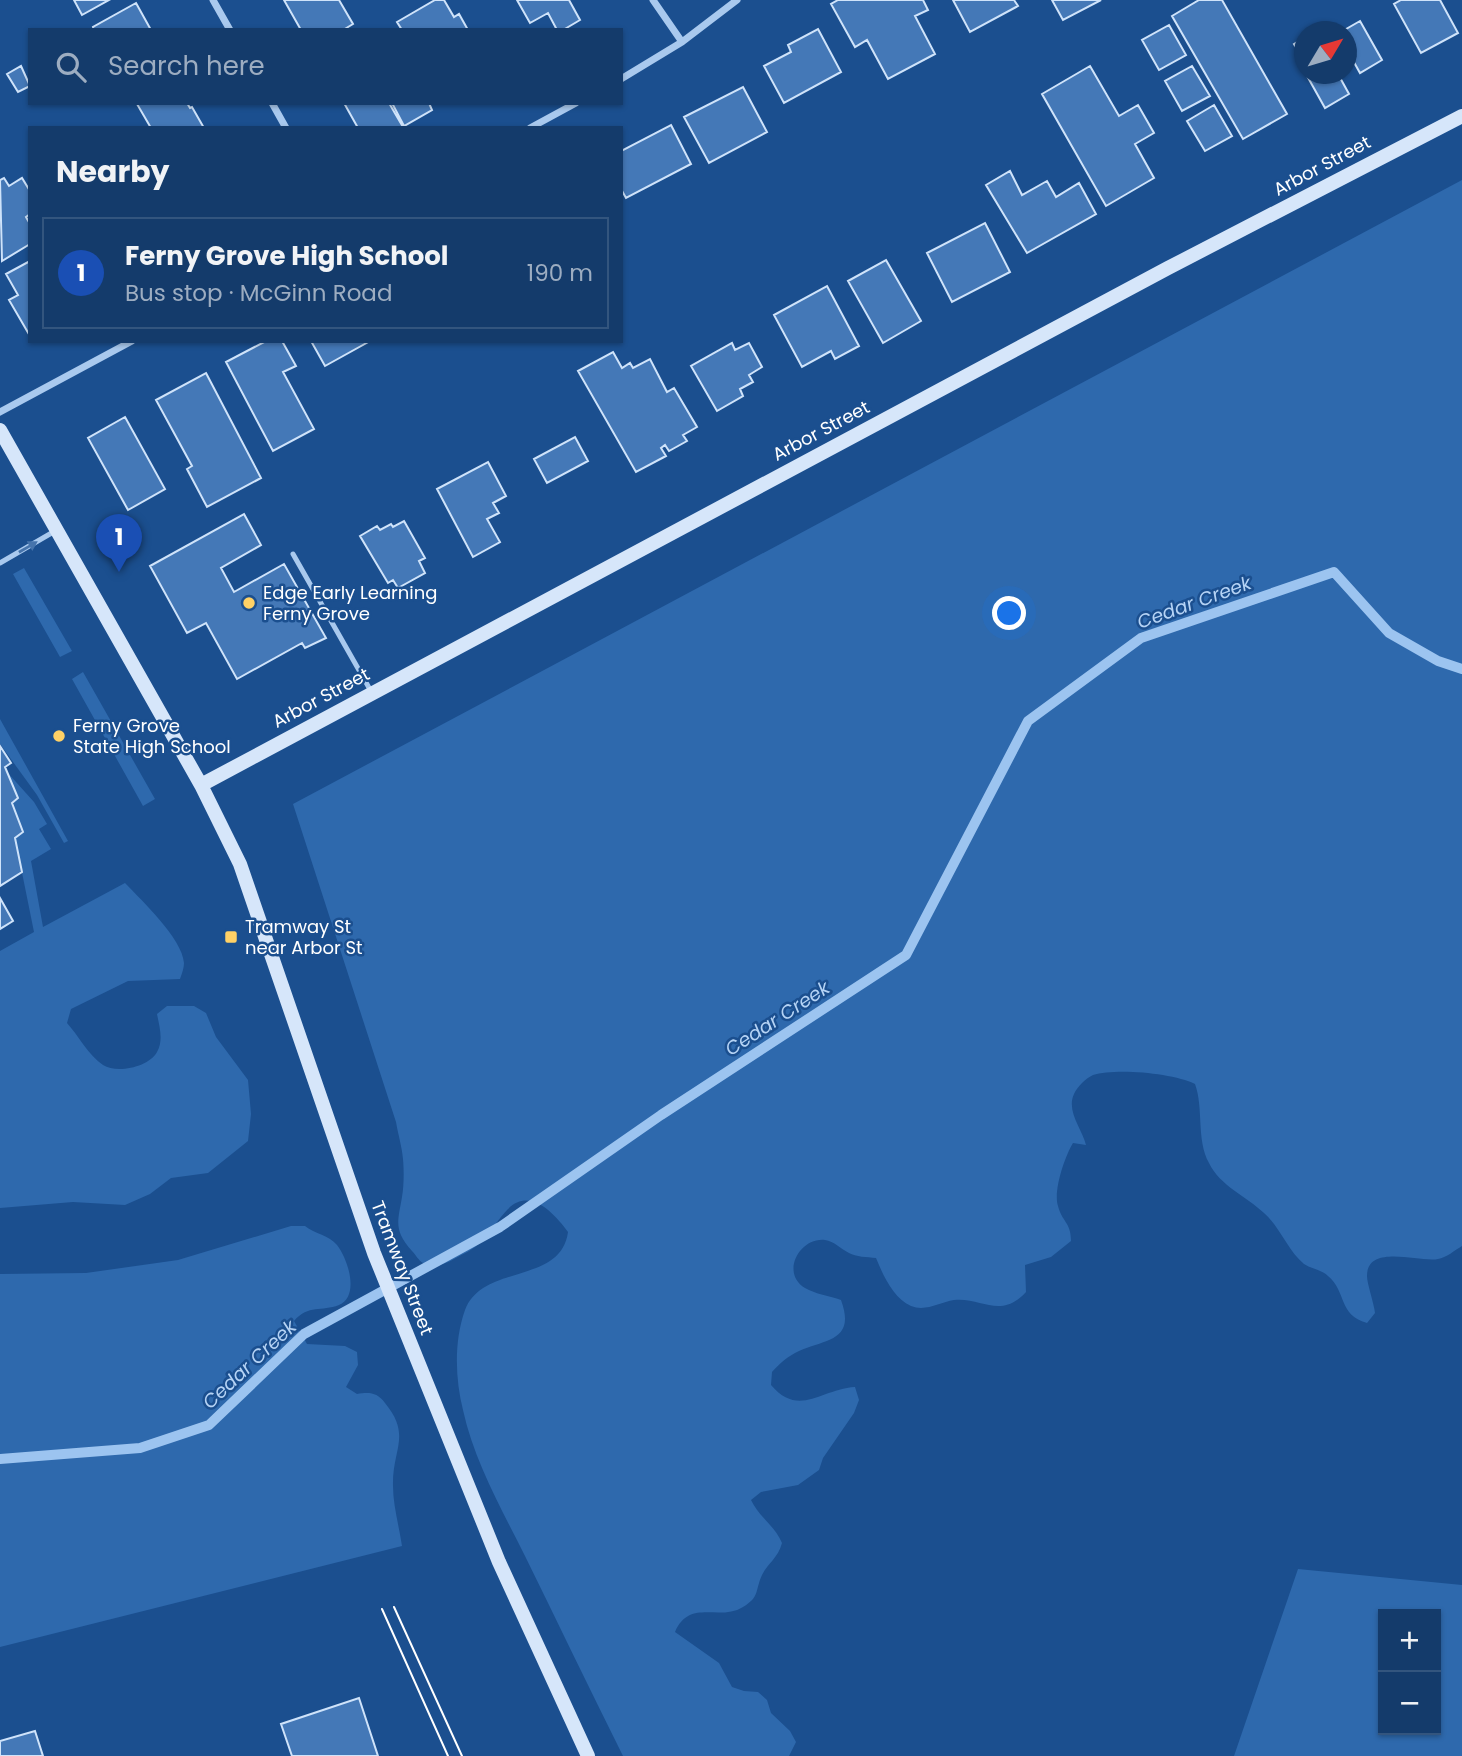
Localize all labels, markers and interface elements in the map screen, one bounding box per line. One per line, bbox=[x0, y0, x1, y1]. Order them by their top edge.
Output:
north arrow bbox=[1294, 21, 1357, 84]
search box bbox=[28, 28, 623, 105]
icon: search bbox=[52, 48, 90, 86]
text: Search here bbox=[108, 48, 265, 84]
street label: Arbor Street bbox=[1269, 129, 1375, 202]
text: Nearby bbox=[56, 150, 170, 193]
text: Ferny Grove High School bbox=[125, 238, 449, 274]
text: 1 bbox=[77, 257, 85, 289]
text: 190 m bbox=[527, 257, 593, 289]
text: Bus stop · McGinn Road bbox=[125, 277, 392, 309]
street label: Arbor Street bbox=[768, 394, 874, 467]
pin: 1 bbox=[96, 514, 142, 572]
one-way arrow bbox=[19, 541, 38, 553]
water label: Cedar Creek bbox=[1133, 569, 1256, 636]
place label: Edge Early Learning Ferny Grove bbox=[263, 580, 437, 626]
marker: Edge Early Learning Ferny Grove bbox=[241, 595, 257, 611]
your location bbox=[992, 596, 1026, 630]
street label: Arbor Street bbox=[268, 661, 374, 734]
place label: Ferny Grove State High School bbox=[73, 713, 231, 759]
marker: Ferny Grove State High School bbox=[51, 728, 67, 744]
place label: Tramway St near Arbor St bbox=[245, 914, 363, 960]
marker: Tramway St near Arbor St bbox=[223, 929, 239, 945]
water label: Cedar Creek bbox=[720, 974, 836, 1062]
street label: Tramway Street bbox=[365, 1197, 440, 1338]
water label: Cedar Creek bbox=[196, 1313, 303, 1415]
map controls bbox=[1378, 1609, 1441, 1735]
button: + bbox=[1378, 1609, 1441, 1672]
button: − bbox=[1378, 1672, 1441, 1735]

